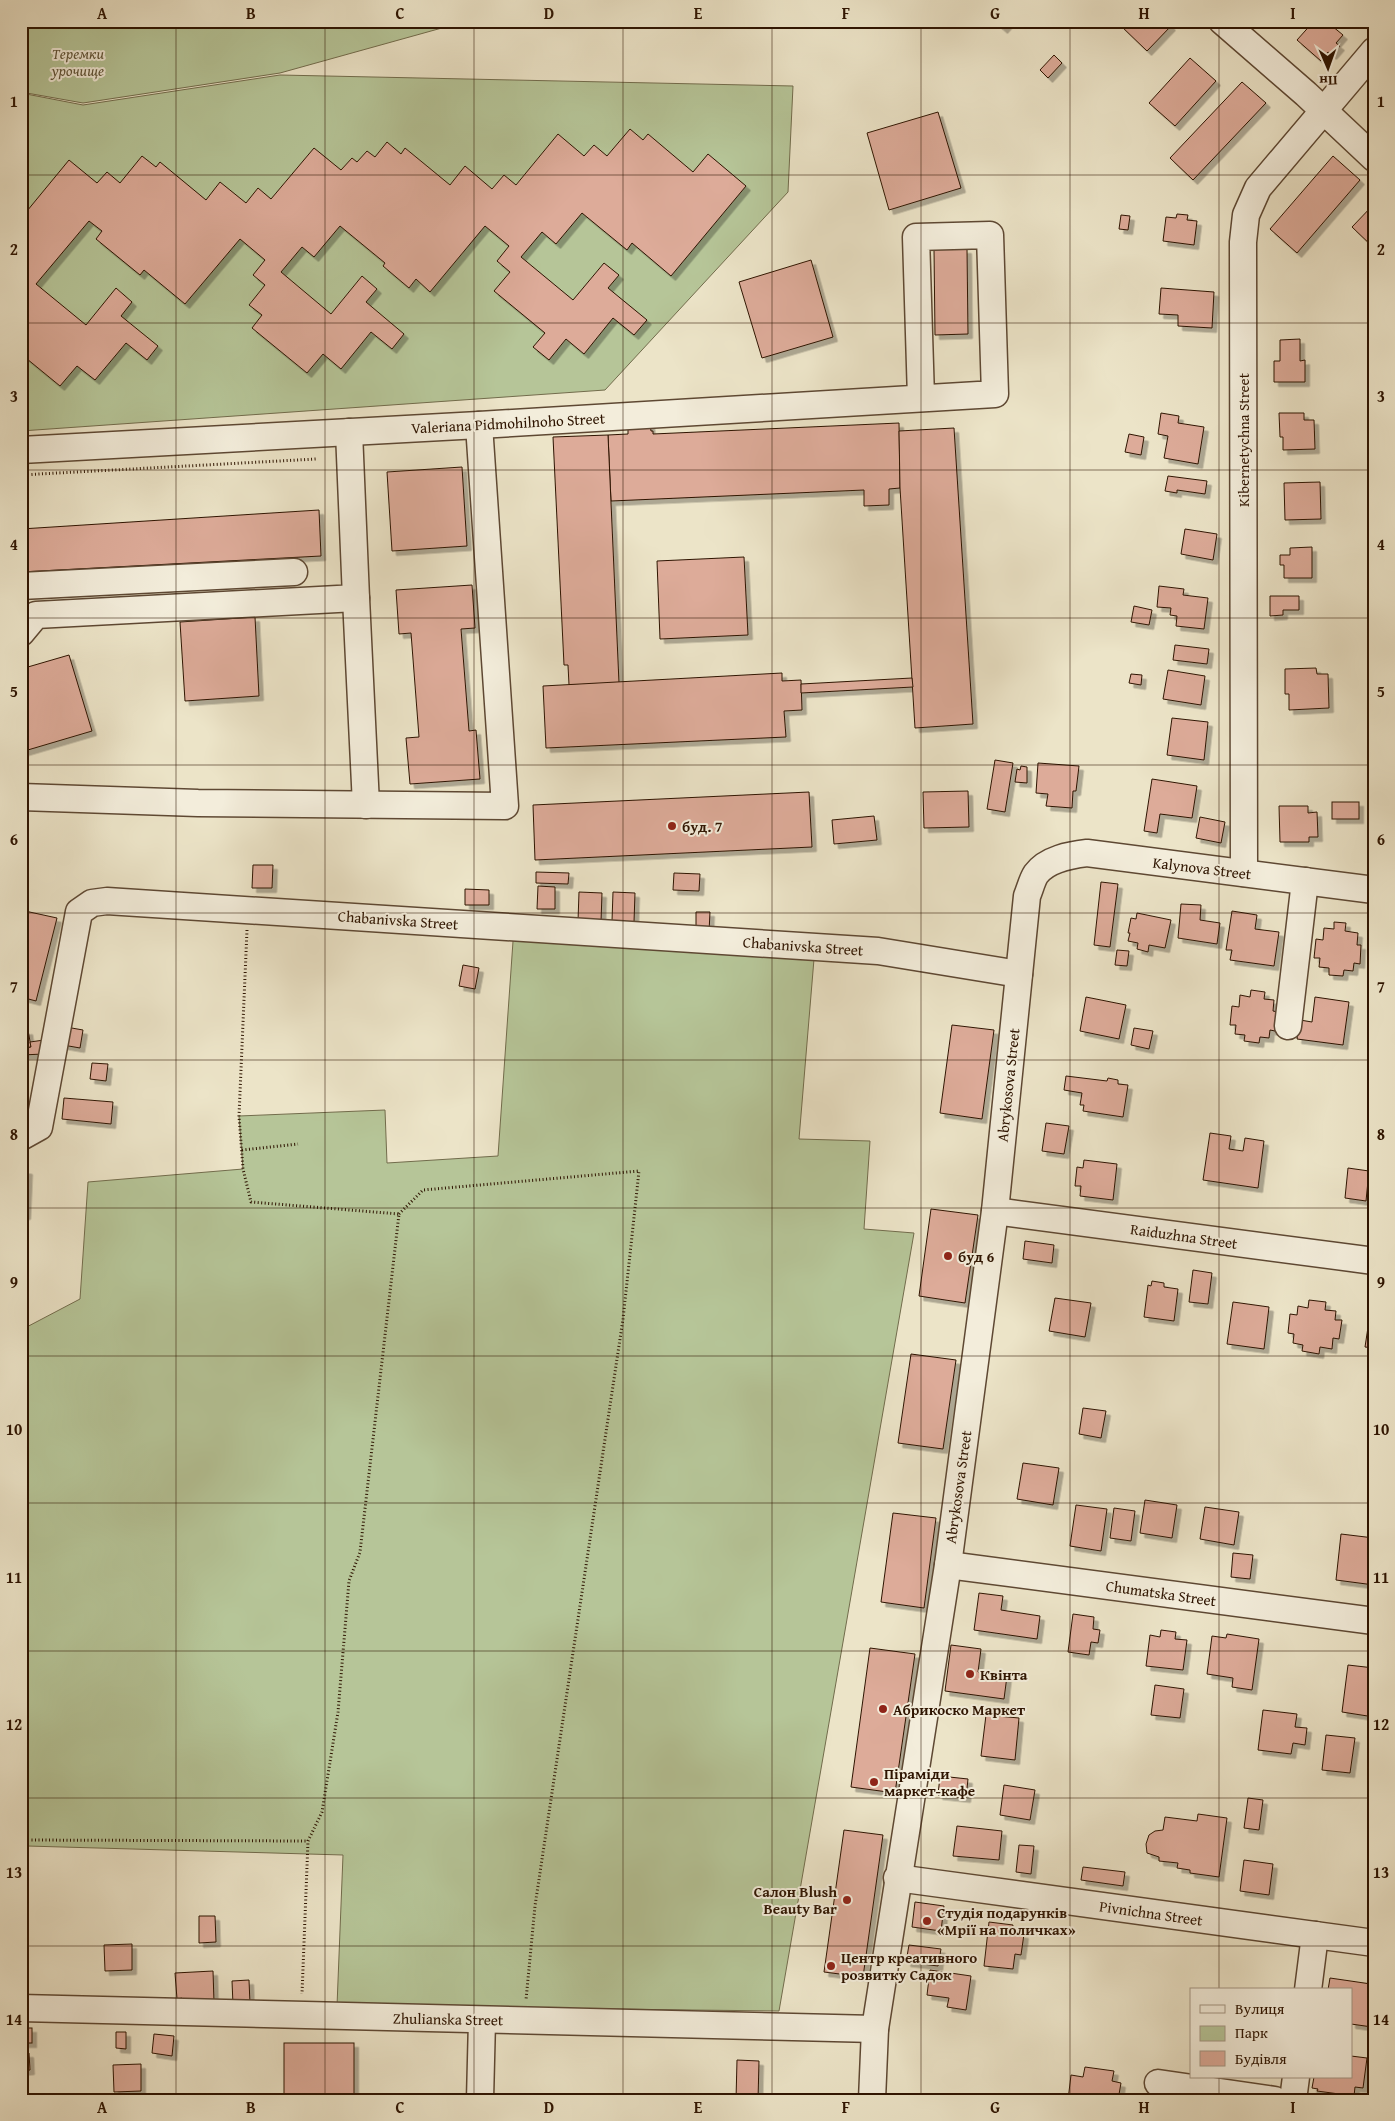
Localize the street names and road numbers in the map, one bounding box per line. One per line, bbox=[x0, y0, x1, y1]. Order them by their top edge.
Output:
street label: Kibernetychna Street bbox=[1233, 372, 1254, 507]
street label: Valeriana Pidmohilnoho Street bbox=[411, 407, 606, 439]
street label: Kalynova Street bbox=[1152, 852, 1253, 885]
street label: Chabanivska Street bbox=[337, 905, 460, 935]
street label: Chabanivska Street bbox=[742, 931, 865, 961]
street label: Abrykosova Street bbox=[992, 1026, 1024, 1143]
street label: Raiduzhna Street bbox=[1129, 1218, 1240, 1254]
street label: Abrykosova Street bbox=[940, 1428, 976, 1545]
street label: Chumatska Street bbox=[1104, 1575, 1218, 1611]
street label: Pivnichna Street bbox=[1098, 1895, 1205, 1931]
street label: Zhulianska Street bbox=[393, 2008, 504, 2030]

